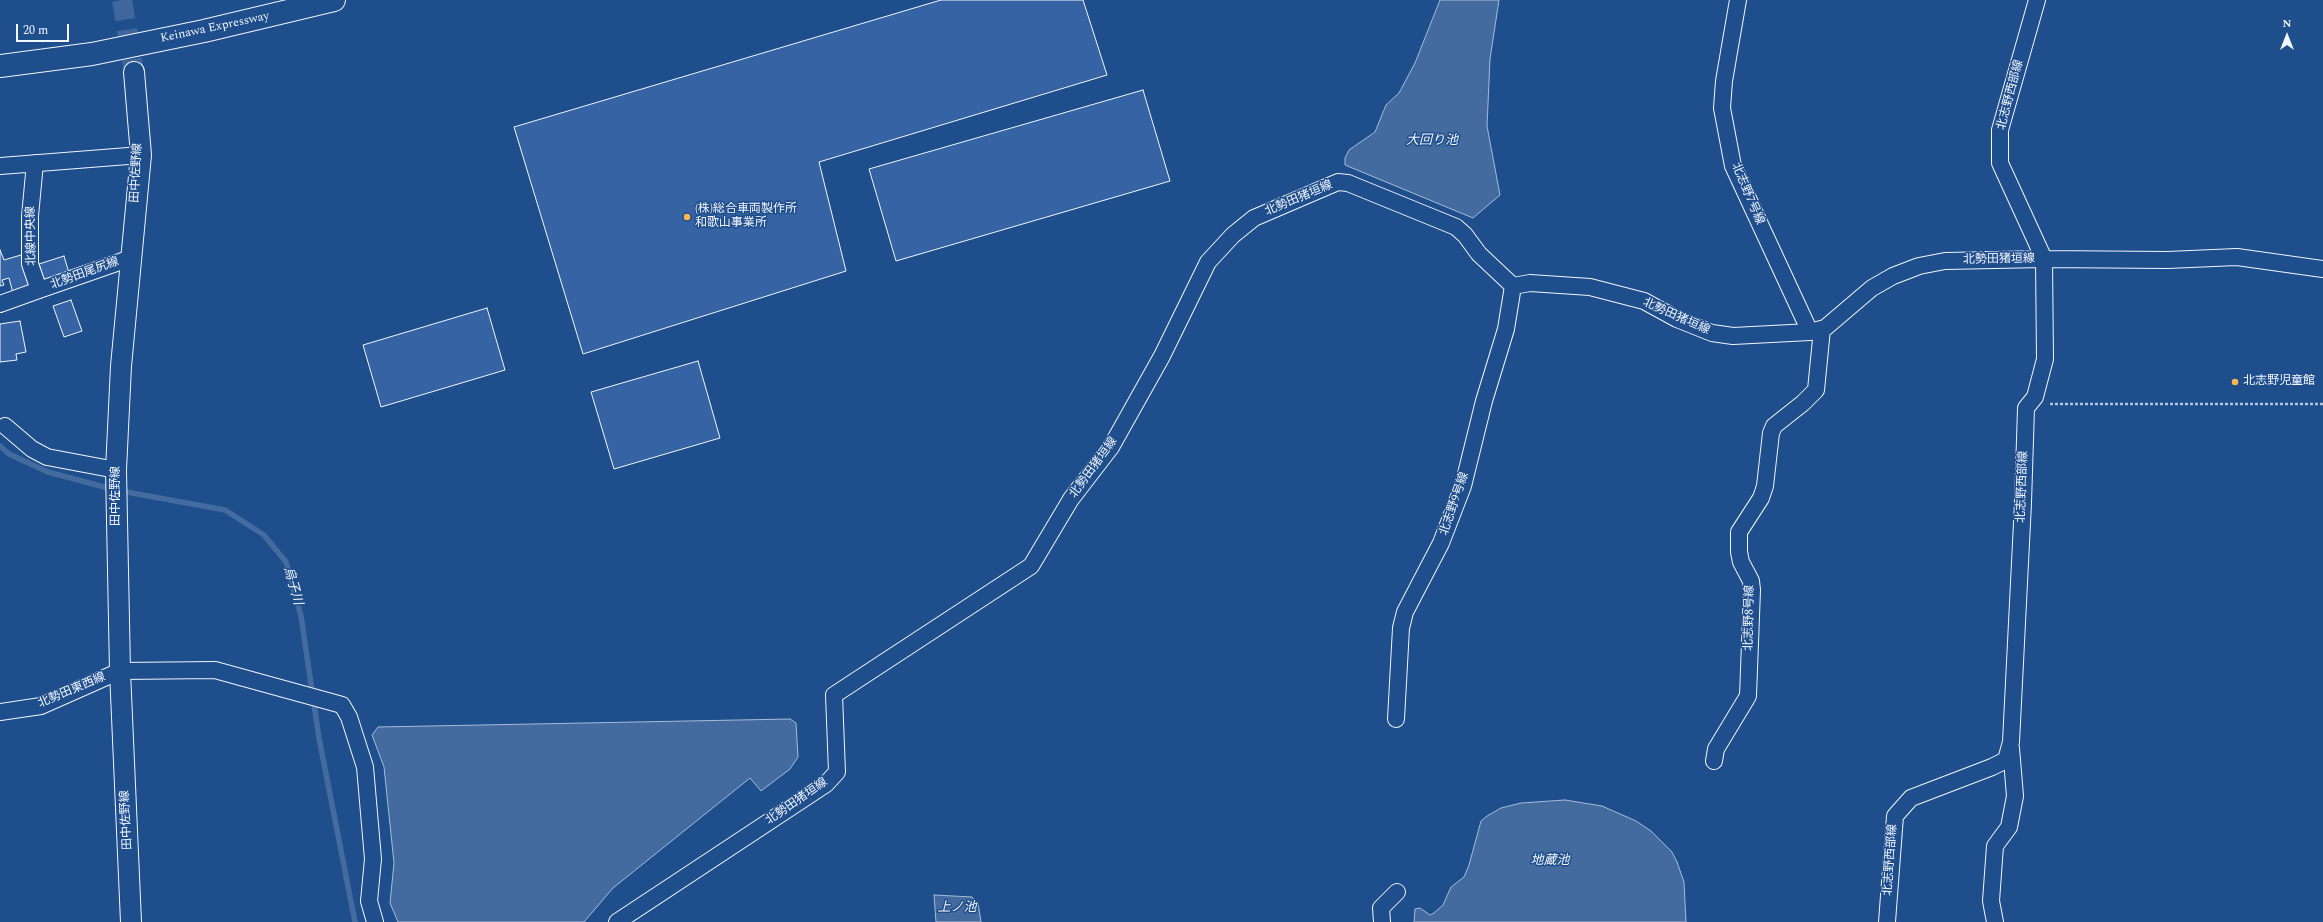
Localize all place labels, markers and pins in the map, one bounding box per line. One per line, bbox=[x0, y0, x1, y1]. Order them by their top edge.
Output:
place label: (株)総合車両製作所 和歌山事業所 bbox=[695, 203, 797, 231]
marker: (株)総合車両製作所 和歌山事業所 bbox=[682, 212, 692, 222]
place label: 北志野児童館 bbox=[2243, 375, 2315, 389]
marker: 北志野児童館 bbox=[2230, 377, 2240, 387]

